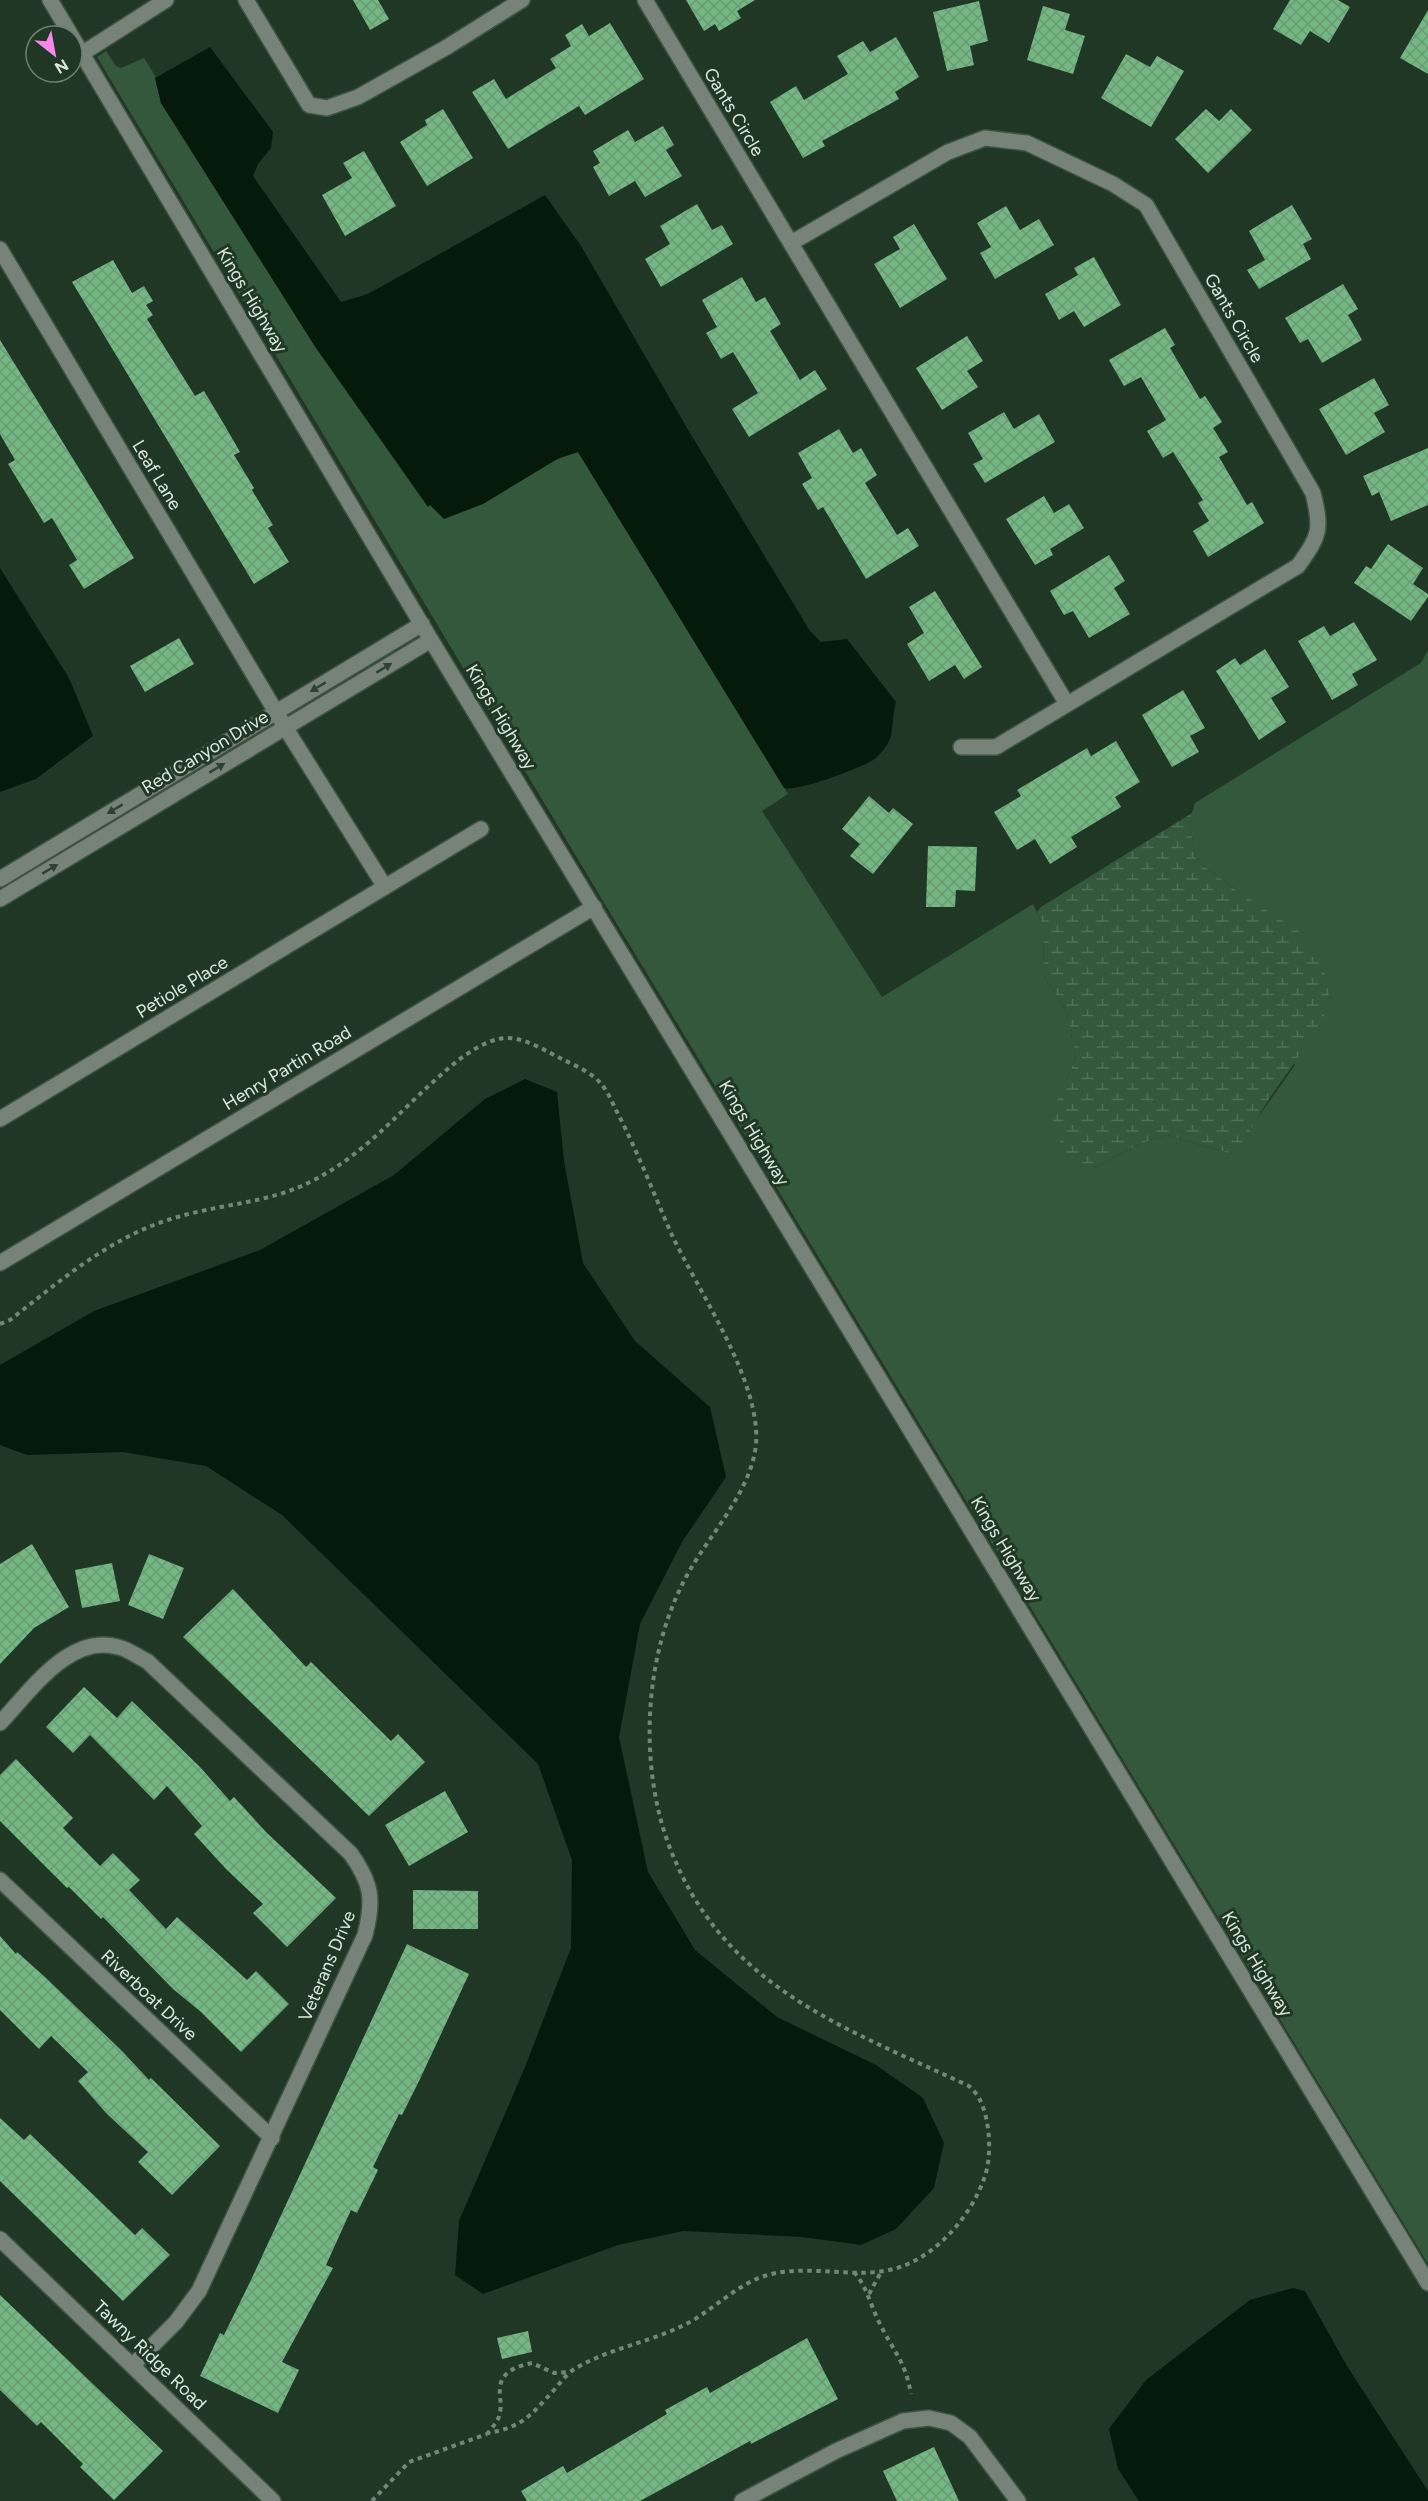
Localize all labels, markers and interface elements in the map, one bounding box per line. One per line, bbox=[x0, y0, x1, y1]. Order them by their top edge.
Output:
north arrow bbox=[24, 24, 84, 84]
text: N bbox=[51, 55, 72, 78]
street label: Gants Circle bbox=[699, 64, 769, 160]
street label: Kings Highway bbox=[212, 243, 292, 357]
street label: Gants Circle bbox=[1200, 269, 1268, 367]
street label: Leaf Lane bbox=[128, 436, 187, 514]
street label: Kings Highway bbox=[461, 660, 541, 774]
one-way arrow bbox=[376, 662, 392, 673]
one-way arrow bbox=[309, 682, 326, 692]
street label: Red Canyon Drive bbox=[138, 705, 273, 799]
one-way arrow bbox=[209, 763, 225, 774]
one-way arrow bbox=[107, 804, 123, 815]
one-way arrow bbox=[42, 864, 58, 875]
street label: Petiole Place bbox=[132, 951, 232, 1023]
street label: Henry Partin Road bbox=[219, 1021, 355, 1115]
street label: Kings Highway bbox=[714, 1076, 794, 1190]
street label: Kings Highway bbox=[966, 1492, 1046, 1606]
street label: Veterans Drive bbox=[294, 1907, 360, 2025]
street label: Kings Highway bbox=[1217, 1907, 1297, 2021]
street label: Riverboat Drive bbox=[96, 1945, 202, 2045]
street label: Tawny Ridge Road bbox=[89, 2296, 211, 2414]

